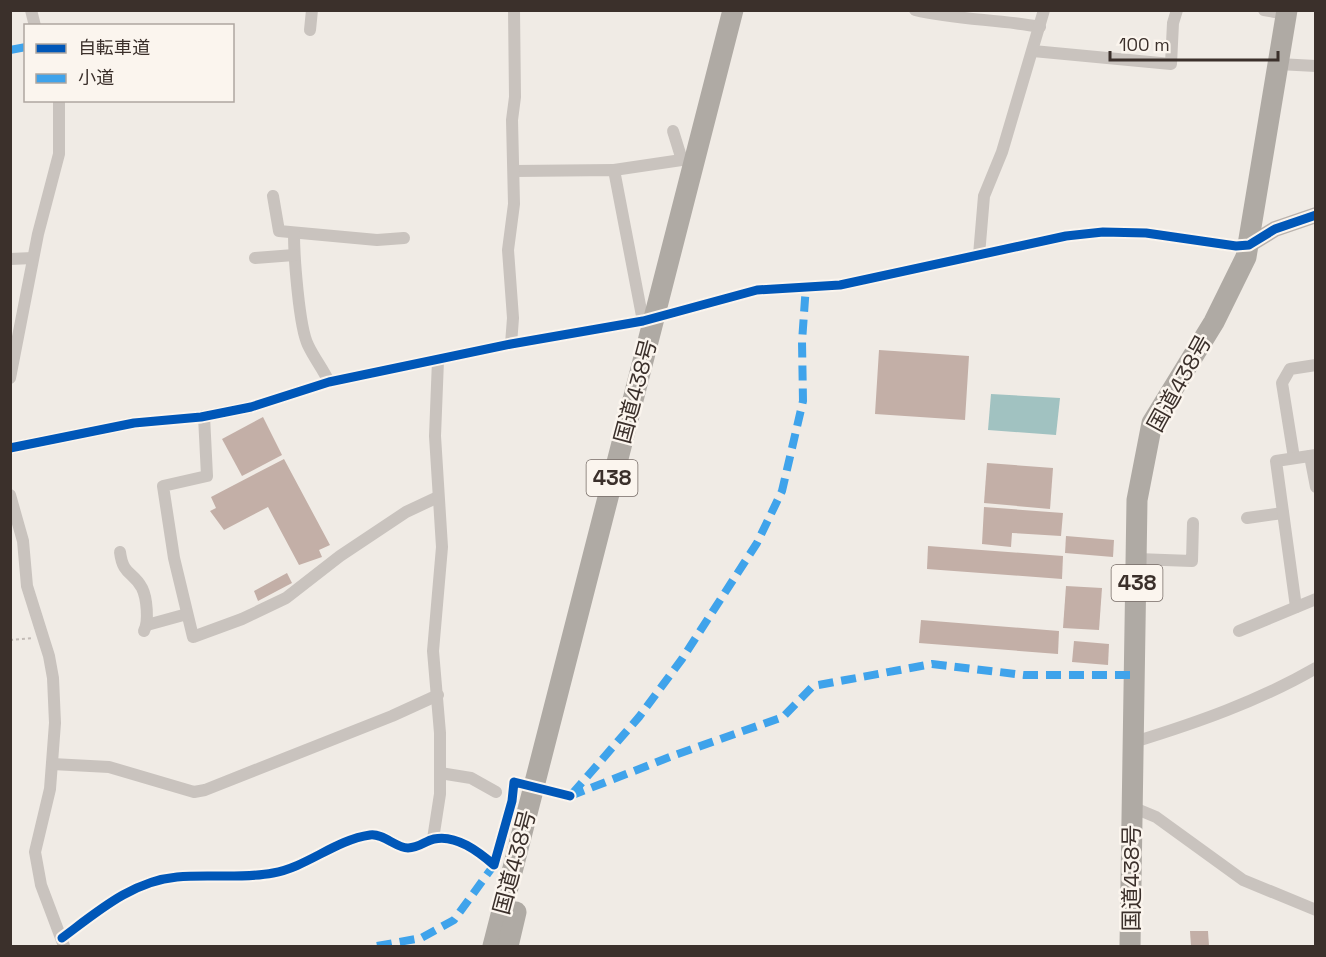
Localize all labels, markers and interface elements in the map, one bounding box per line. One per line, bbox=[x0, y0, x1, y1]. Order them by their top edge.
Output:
legend bbox=[24, 24, 234, 102]
scale bar bbox=[1110, 24, 1278, 62]
text: 100 m bbox=[1119, 33, 1170, 56]
text: 自転車道 bbox=[78, 36, 150, 59]
text: 小道 bbox=[78, 66, 114, 89]
street label: 国道438号 bbox=[1141, 330, 1217, 436]
street label: 国道438号 bbox=[608, 336, 662, 446]
road number: 438 bbox=[586, 460, 638, 496]
road number: 438 bbox=[1112, 565, 1162, 601]
street label: 国道438号 bbox=[487, 807, 541, 917]
street label: 国道438号 bbox=[1117, 825, 1145, 931]

